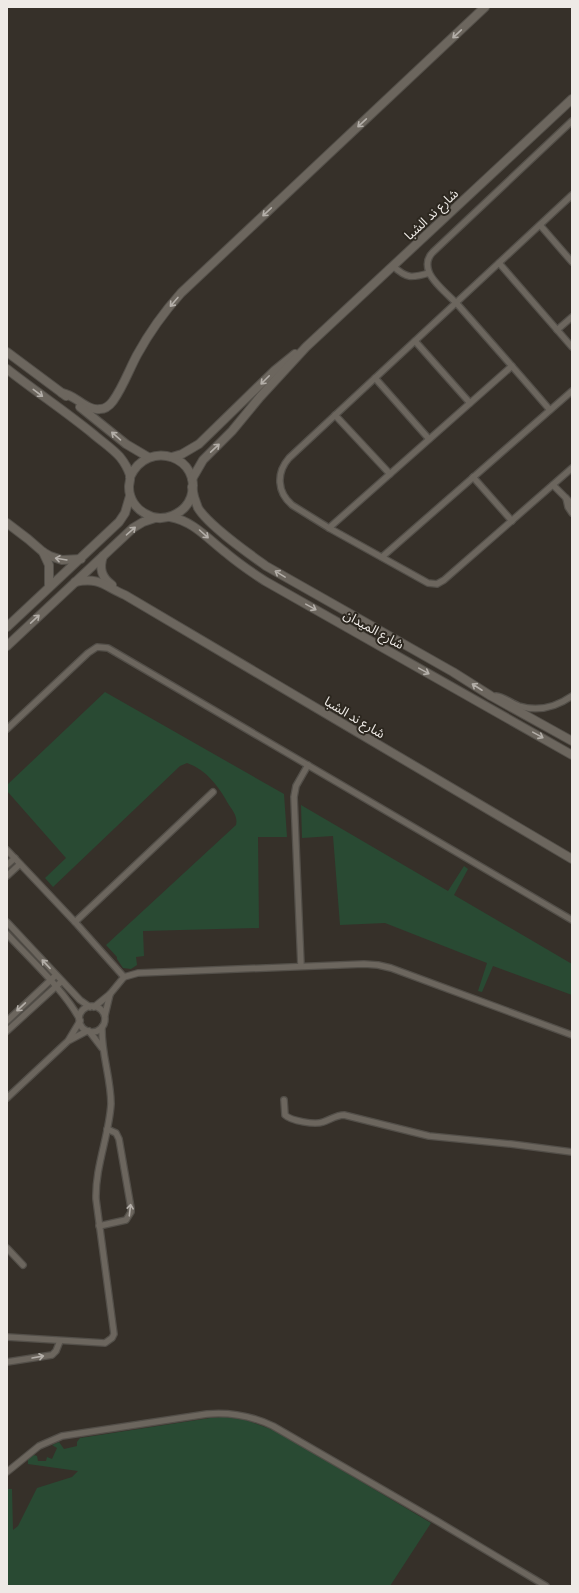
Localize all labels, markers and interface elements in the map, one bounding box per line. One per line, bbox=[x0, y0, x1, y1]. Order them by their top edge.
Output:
one-way arrow bbox=[452, 29, 462, 38]
one-way arrow bbox=[357, 118, 367, 128]
street label: شارع ند الشبا bbox=[401, 186, 463, 245]
one-way arrow bbox=[262, 207, 273, 216]
one-way arrow bbox=[169, 296, 178, 307]
one-way arrow bbox=[260, 375, 270, 385]
one-way arrow bbox=[33, 388, 44, 397]
one-way arrow bbox=[111, 431, 121, 440]
one-way arrow bbox=[209, 444, 219, 453]
one-way arrow bbox=[125, 527, 135, 536]
one-way arrow bbox=[199, 530, 209, 539]
one-way arrow bbox=[55, 555, 68, 563]
one-way arrow bbox=[274, 569, 286, 577]
one-way arrow bbox=[305, 604, 317, 612]
street label: شارع الميدان bbox=[340, 607, 406, 655]
one-way arrow bbox=[30, 615, 40, 624]
one-way arrow bbox=[418, 668, 430, 676]
one-way arrow bbox=[472, 683, 483, 691]
street label: شارع ند الشبا bbox=[320, 693, 388, 744]
one-way arrow bbox=[531, 732, 543, 740]
one-way arrow bbox=[41, 959, 51, 969]
one-way arrow bbox=[16, 1003, 27, 1012]
one-way arrow bbox=[126, 1204, 134, 1217]
one-way arrow bbox=[31, 1353, 44, 1361]

